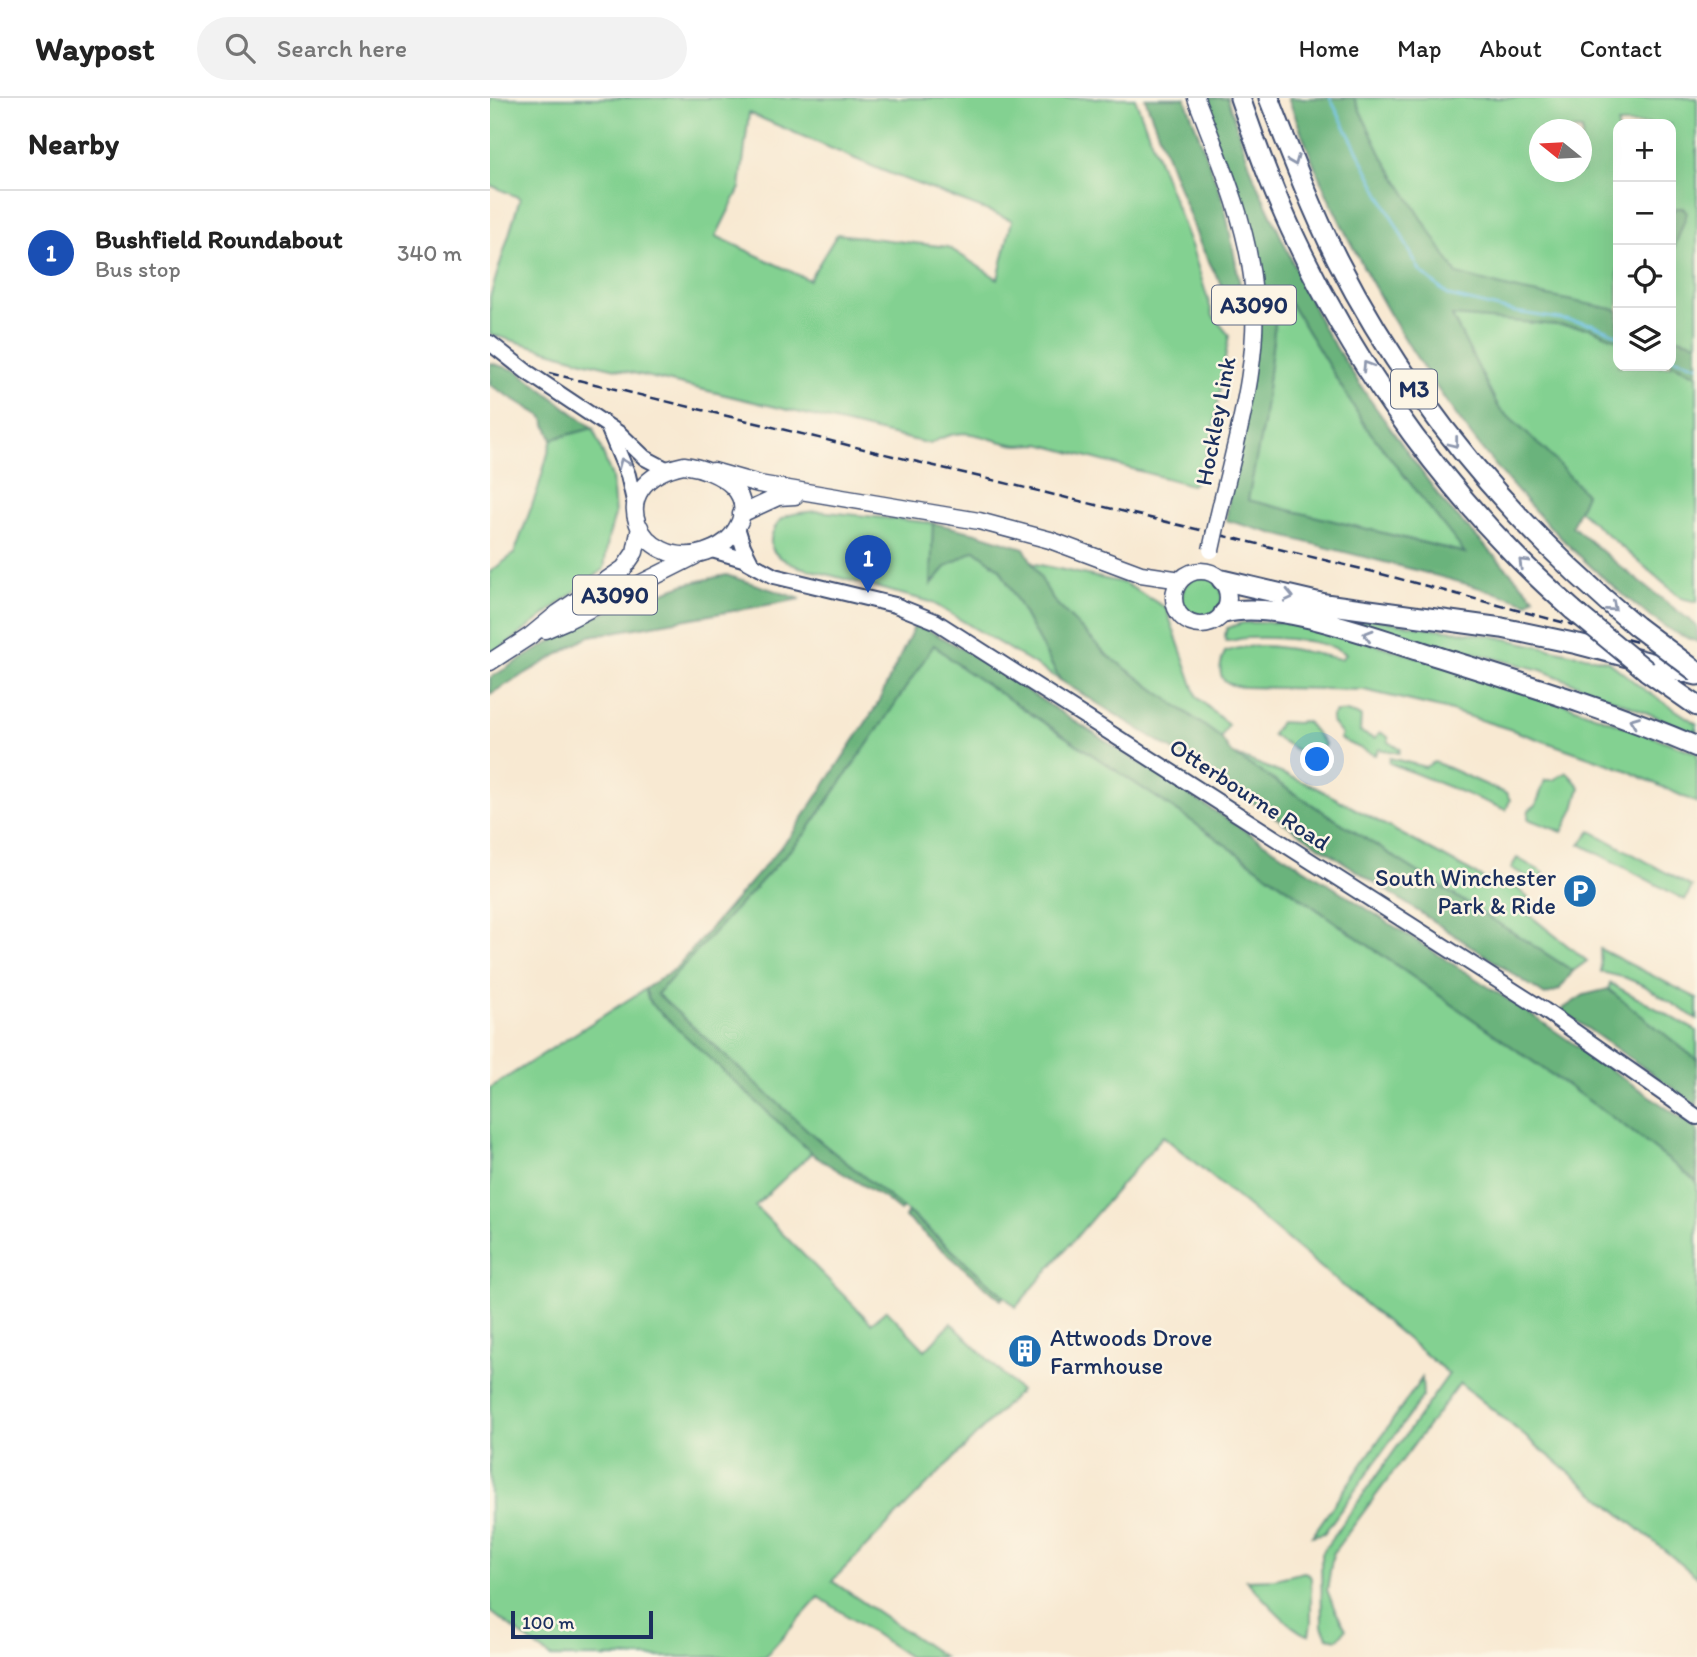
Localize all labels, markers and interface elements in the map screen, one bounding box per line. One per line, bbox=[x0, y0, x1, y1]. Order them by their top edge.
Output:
search box bbox=[197, 17, 687, 80]
text: Waypost bbox=[35, 29, 155, 68]
icon: search bbox=[221, 29, 259, 67]
text: Search here bbox=[277, 32, 407, 64]
text: Home bbox=[1299, 34, 1359, 63]
text: Map bbox=[1397, 34, 1441, 63]
text: About bbox=[1479, 34, 1542, 63]
text: Contact bbox=[1580, 34, 1662, 63]
north arrow bbox=[1529, 119, 1592, 182]
map controls bbox=[1613, 119, 1676, 371]
button: + bbox=[1613, 119, 1676, 182]
text: Nearby bbox=[28, 125, 119, 162]
one-way arrow bbox=[1285, 155, 1299, 167]
button: − bbox=[1613, 182, 1676, 245]
text: Bushfield Roundabout bbox=[95, 223, 342, 255]
text: 1 bbox=[46, 239, 56, 267]
text: 340 m bbox=[397, 239, 462, 267]
button: locate bbox=[1613, 245, 1676, 308]
text: Bus stop bbox=[95, 255, 181, 283]
road number: A3090 bbox=[1212, 286, 1296, 325]
button: layers bbox=[1613, 308, 1676, 371]
street label: Hockley Link bbox=[1188, 354, 1242, 488]
one-way arrow bbox=[1362, 361, 1375, 374]
road number: M3 bbox=[1391, 370, 1437, 408]
one-way arrow bbox=[1446, 436, 1459, 448]
one-way arrow bbox=[618, 457, 632, 469]
pin: 1 bbox=[845, 535, 891, 593]
one-way arrow bbox=[1519, 558, 1532, 571]
road number: A3090 bbox=[573, 575, 657, 614]
one-way arrow bbox=[1283, 588, 1295, 602]
one-way arrow bbox=[1605, 598, 1617, 611]
one-way arrow bbox=[1363, 628, 1375, 643]
one-way arrow bbox=[1628, 716, 1640, 730]
street label: Otterbourne Road bbox=[1164, 731, 1336, 857]
your location bbox=[1300, 742, 1334, 776]
place label: South Winchester Park & Ride bbox=[1375, 863, 1556, 920]
parking icon: South Winchester Park & Ride bbox=[1561, 872, 1599, 910]
place label: Attwoods Drove Farmhouse bbox=[1050, 1323, 1212, 1380]
building icon: Attwoods Drove Farmhouse bbox=[1006, 1332, 1044, 1370]
scale bar bbox=[511, 1608, 653, 1640]
text: 100 m bbox=[522, 1611, 574, 1634]

